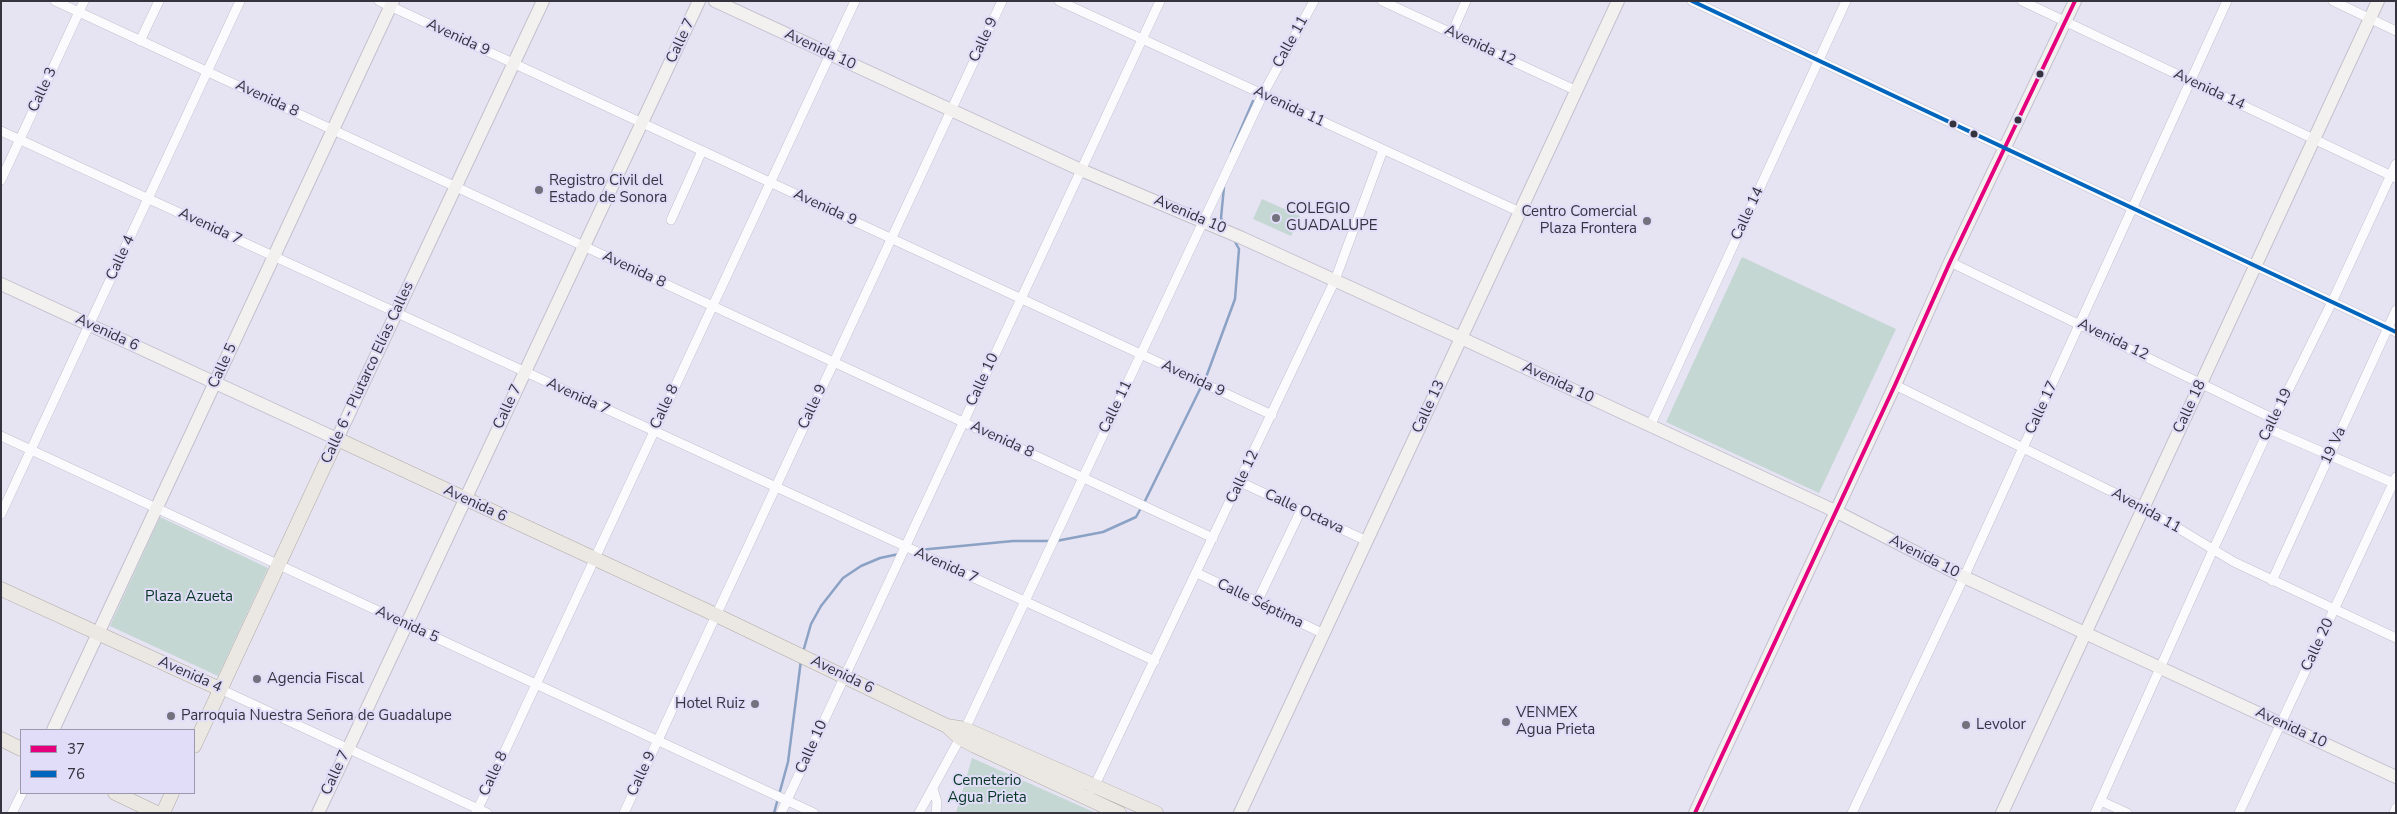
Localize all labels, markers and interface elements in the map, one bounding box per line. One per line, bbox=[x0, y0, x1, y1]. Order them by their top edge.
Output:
street label: Calle 11 bbox=[1269, 13, 1313, 71]
street label: Calle 9 bbox=[966, 15, 1002, 65]
street label: Avenida 9 bbox=[424, 16, 492, 60]
street label: Calle 7 bbox=[663, 16, 699, 66]
street label: Avenida 12 bbox=[1441, 22, 1519, 70]
street label: Avenida 10 bbox=[781, 26, 859, 74]
street label: Calle 3 bbox=[25, 65, 61, 115]
street label: Avenida 14 bbox=[2170, 66, 2248, 114]
unlabelled marker bbox=[2035, 69, 2045, 79]
street label: Avenida 8 bbox=[233, 77, 301, 121]
street label: Avenida 11 bbox=[1250, 83, 1328, 131]
unlabelled marker bbox=[2013, 115, 2023, 125]
unlabelled marker bbox=[1948, 119, 1958, 129]
unlabelled marker bbox=[1969, 129, 1979, 139]
place label: Registro Civil del Estado de Sonora bbox=[549, 172, 667, 207]
marker: Registro Civil del Estado de Sonora bbox=[533, 184, 545, 196]
street label: Calle 14 bbox=[1728, 185, 1768, 243]
street label: Avenida 9 bbox=[791, 186, 859, 230]
street label: Avenida 10 bbox=[1151, 192, 1229, 238]
place label: COLEGIO GUADALUPE bbox=[1286, 200, 1377, 235]
place label: Centro Comercial Plaza Frontera bbox=[1521, 203, 1637, 238]
street label: Avenida 7 bbox=[176, 205, 244, 249]
marker: COLEGIO GUADALUPE bbox=[1270, 212, 1282, 224]
marker: Centro Comercial Plaza Frontera bbox=[1641, 215, 1653, 227]
street label: Calle 4 bbox=[103, 233, 139, 283]
street label: Avenida 8 bbox=[600, 248, 668, 292]
street label: Calle 6 - Plutarco Elías Calles bbox=[318, 279, 418, 467]
street label: Avenida 6 bbox=[73, 311, 141, 355]
street label: Avenida 12 bbox=[2075, 315, 2151, 365]
street label: Calle 5 bbox=[205, 341, 241, 391]
street label: Calle 10 bbox=[963, 351, 1003, 409]
street label: Avenida 9 bbox=[1159, 357, 1227, 401]
street label: Avenida 10 bbox=[1519, 359, 1597, 407]
street label: Avenida 7 bbox=[544, 375, 612, 419]
street label: Calle 11 bbox=[1096, 378, 1136, 436]
street label: Calle 13 bbox=[1409, 378, 1449, 436]
street label: Calle 18 bbox=[2170, 378, 2210, 436]
street label: Calle 17 bbox=[2022, 379, 2062, 437]
street label: Calle 7 bbox=[490, 382, 526, 432]
street label: Calle 8 bbox=[647, 382, 683, 432]
street label: Calle 9 bbox=[795, 382, 831, 432]
street label: Calle 19 bbox=[2256, 386, 2296, 444]
street label: Avenida 8 bbox=[968, 418, 1036, 462]
street label: 19 Va bbox=[2318, 424, 2350, 468]
street label: Calle 12 bbox=[1223, 448, 1263, 506]
street label: Avenida 6 bbox=[441, 482, 509, 526]
street label: Avenida 11 bbox=[2108, 485, 2184, 537]
street label: Calle Octava bbox=[1261, 486, 1347, 538]
street label: Avenida 10 bbox=[1886, 532, 1962, 582]
street label: Avenida 7 bbox=[911, 544, 981, 588]
street label: Calle Séptima bbox=[1214, 575, 1306, 633]
park label: Plaza Azueta bbox=[145, 588, 233, 606]
street label: Avenida 5 bbox=[373, 603, 441, 647]
street label: Calle 20 bbox=[2298, 616, 2338, 674]
street label: Avenida 6 bbox=[808, 652, 876, 698]
street label: Avenida 4 bbox=[155, 653, 225, 697]
place label: Agencia Fiscal bbox=[267, 670, 364, 688]
marker: Agencia Fiscal bbox=[251, 673, 263, 685]
place label: Hotel Ruiz bbox=[675, 695, 745, 713]
marker: Hotel Ruiz bbox=[749, 698, 761, 710]
place label: VENMEX Agua Prieta bbox=[1516, 704, 1595, 739]
street label: Avenida 10 bbox=[2252, 704, 2330, 752]
place label: Parroquia Nuestra Señora de Guadalupe bbox=[181, 707, 452, 725]
marker: Parroquia Nuestra Señora de Guadalupe bbox=[165, 710, 177, 722]
marker: VENMEX Agua Prieta bbox=[1500, 716, 1512, 728]
place label: Levolor bbox=[1976, 716, 2026, 734]
street label: Calle 10 bbox=[792, 718, 832, 776]
marker: Levolor bbox=[1960, 719, 1972, 731]
legend bbox=[20, 729, 195, 794]
text: 37 bbox=[67, 739, 85, 759]
street label: Calle 7 bbox=[318, 748, 354, 798]
street label: Calle 8 bbox=[476, 749, 512, 799]
street label: Calle 9 bbox=[624, 749, 660, 799]
text: 76 bbox=[67, 764, 85, 784]
park label: Cemeterio Agua Prieta bbox=[947, 772, 1027, 807]

